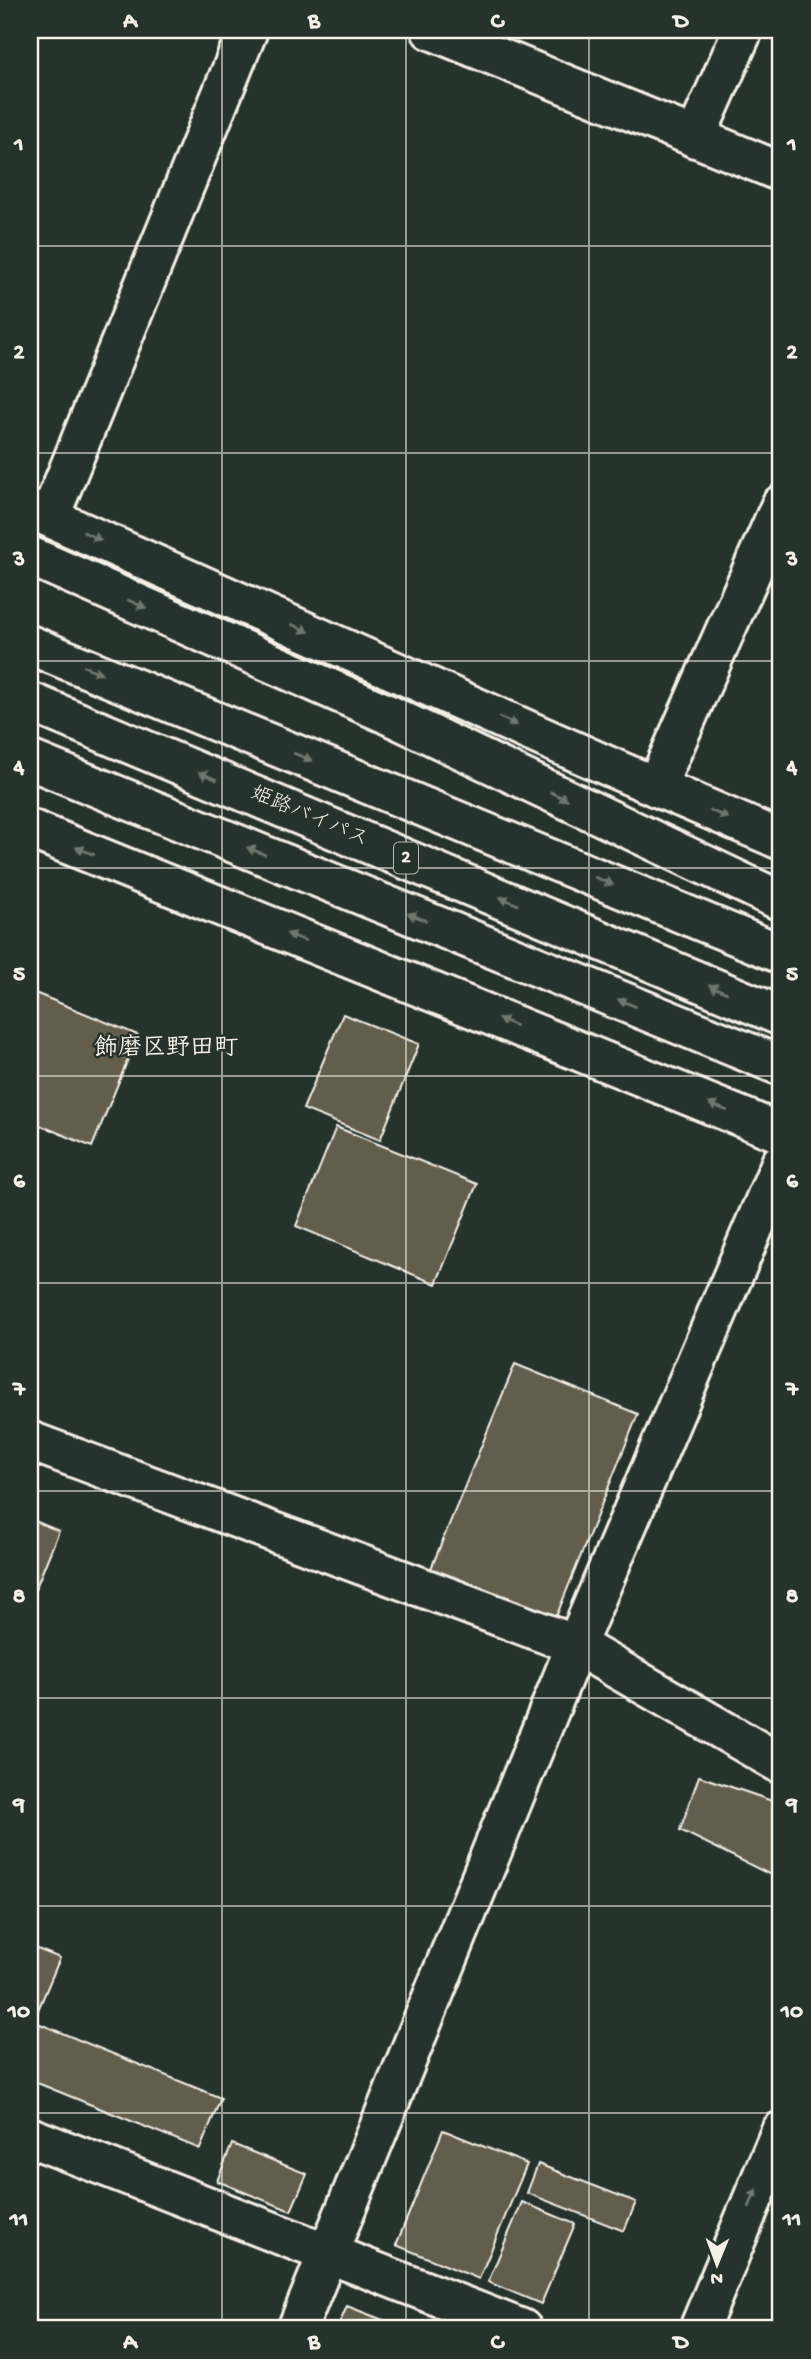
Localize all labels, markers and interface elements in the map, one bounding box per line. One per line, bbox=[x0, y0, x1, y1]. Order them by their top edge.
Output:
text: A bbox=[122, 9, 138, 36]
text: B bbox=[307, 9, 321, 36]
text: C bbox=[491, 9, 506, 36]
text: D bbox=[672, 9, 690, 36]
text: 1 bbox=[13, 132, 24, 159]
text: 1 bbox=[786, 132, 797, 159]
text: 2 bbox=[13, 340, 25, 367]
text: 2 bbox=[786, 340, 798, 367]
one-way arrow bbox=[82, 531, 103, 542]
text: 3 bbox=[12, 547, 25, 574]
text: 3 bbox=[785, 547, 798, 574]
one-way arrow bbox=[127, 598, 147, 610]
one-way arrow bbox=[290, 622, 310, 634]
one-way arrow bbox=[83, 665, 104, 676]
one-way arrow bbox=[498, 715, 518, 727]
one-way arrow bbox=[293, 752, 314, 763]
text: 4 bbox=[13, 755, 25, 782]
text: 4 bbox=[786, 755, 798, 782]
one-way arrow bbox=[198, 770, 218, 782]
street label: 姫路バイパス bbox=[246, 781, 372, 854]
one-way arrow bbox=[549, 790, 569, 802]
one-way arrow bbox=[708, 808, 729, 819]
road number: 2 bbox=[394, 842, 418, 874]
one-way arrow bbox=[75, 846, 96, 857]
one-way arrow bbox=[246, 846, 267, 857]
one-way arrow bbox=[594, 875, 615, 886]
one-way arrow bbox=[498, 895, 519, 906]
one-way arrow bbox=[406, 911, 427, 922]
one-way arrow bbox=[286, 931, 307, 942]
text: 5 bbox=[13, 962, 25, 989]
text: 5 bbox=[786, 962, 798, 989]
one-way arrow bbox=[708, 983, 729, 994]
one-way arrow bbox=[617, 997, 638, 1008]
one-way arrow bbox=[496, 1017, 517, 1028]
district label: 飾磨区野田町 bbox=[94, 1034, 238, 1064]
one-way arrow bbox=[707, 1102, 728, 1113]
text: 6 bbox=[13, 1169, 26, 1196]
text: 6 bbox=[786, 1169, 799, 1196]
text: 7 bbox=[12, 1377, 26, 1404]
text: 7 bbox=[785, 1377, 799, 1404]
text: 8 bbox=[13, 1584, 26, 1611]
text: 8 bbox=[786, 1584, 799, 1611]
text: 9 bbox=[12, 1792, 25, 1819]
text: 9 bbox=[785, 1792, 798, 1819]
text: 10 bbox=[7, 1999, 30, 2026]
text: 10 bbox=[780, 1999, 803, 2026]
one-way arrow bbox=[748, 2188, 759, 2209]
text: 11 bbox=[9, 2207, 28, 2234]
text: 11 bbox=[782, 2207, 801, 2234]
north arrow bbox=[682, 2230, 752, 2300]
text: N bbox=[710, 2266, 723, 2289]
text: A bbox=[122, 2330, 138, 2357]
text: B bbox=[307, 2330, 321, 2357]
text: C bbox=[491, 2330, 506, 2357]
text: D bbox=[672, 2330, 690, 2357]

